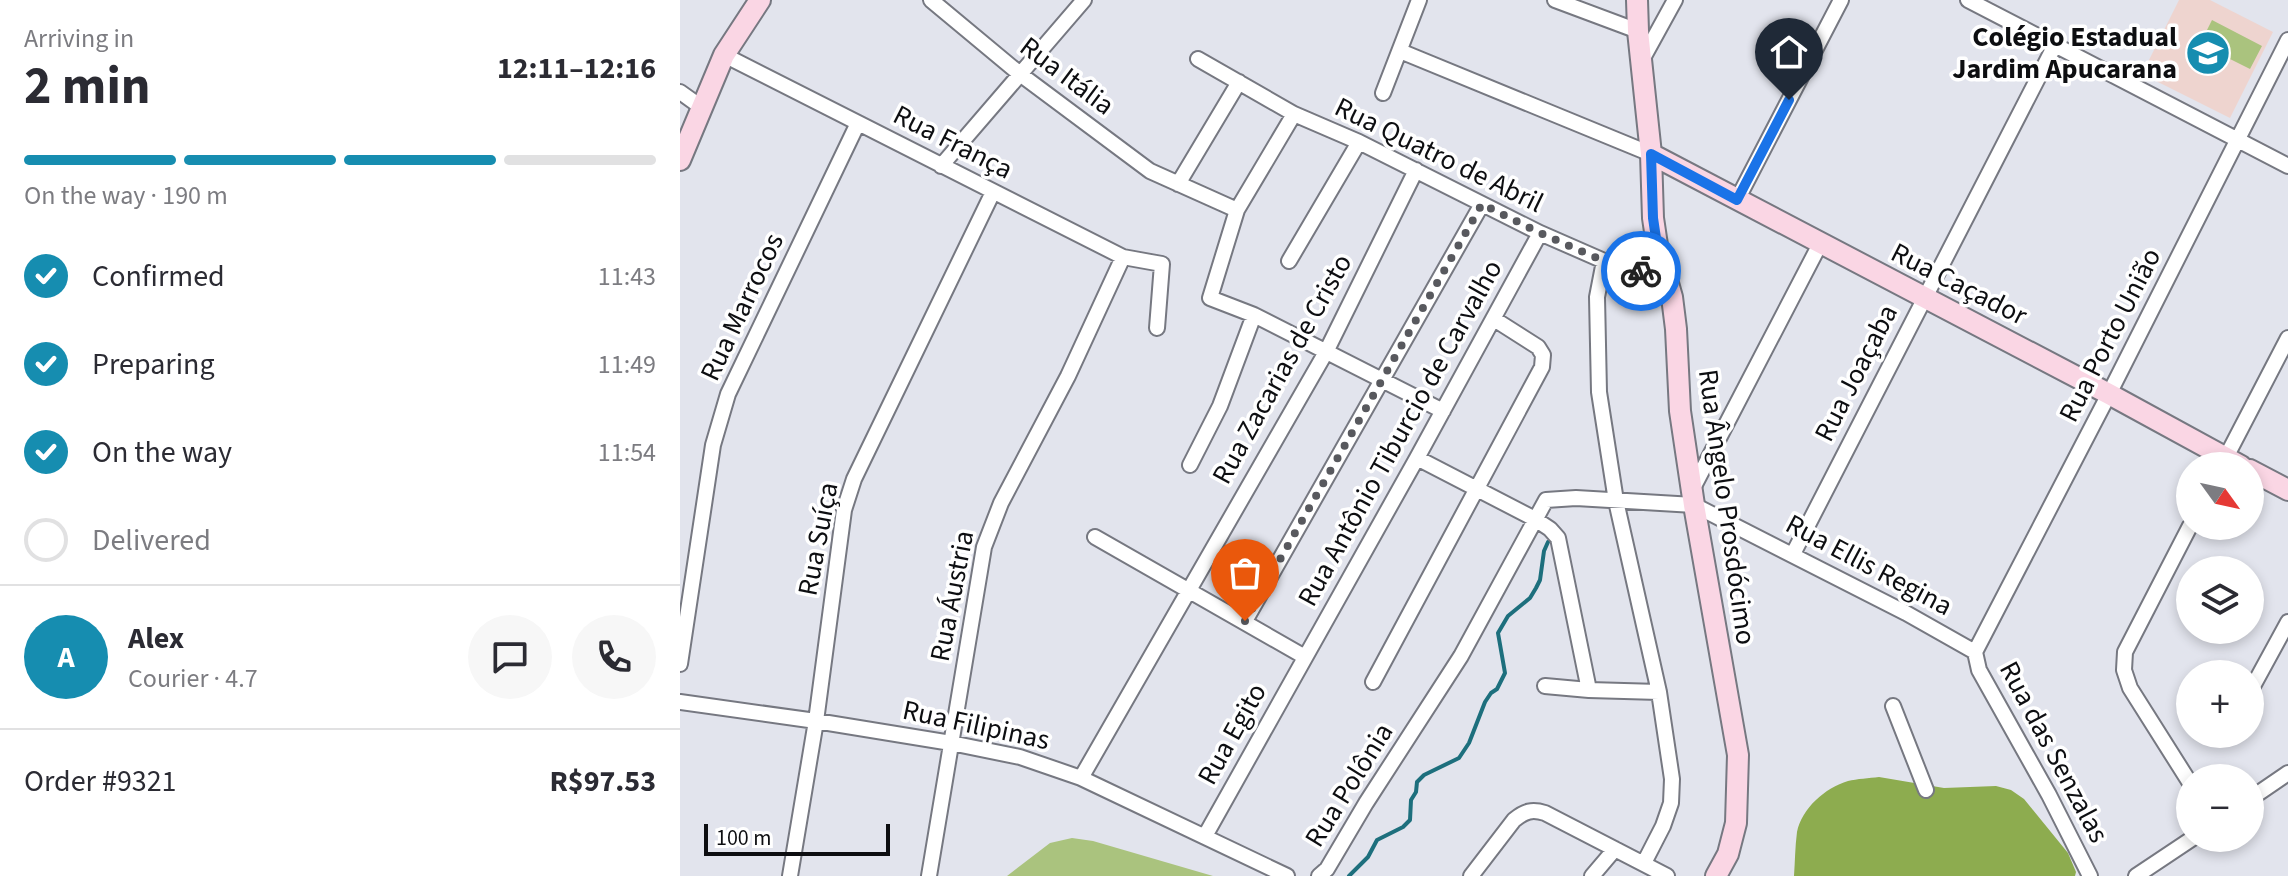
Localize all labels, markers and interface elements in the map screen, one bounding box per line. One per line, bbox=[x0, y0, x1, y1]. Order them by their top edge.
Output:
place label: Colégio Estadual Jardim Apucarana bbox=[1952, 17, 2177, 89]
pin bbox=[1755, 18, 1823, 100]
text: Arriving in bbox=[24, 20, 134, 57]
street label: Rua Itália bbox=[1011, 27, 1123, 125]
school or university icon: Colégio Estadual Jardim Apucarana bbox=[2184, 29, 2232, 77]
icon: home bbox=[1767, 30, 1811, 74]
text: 12:11–12:16 bbox=[497, 47, 656, 90]
text: 2 min bbox=[24, 50, 151, 124]
street label: Rua Quatro de Abril bbox=[1328, 87, 1550, 223]
street label: Rua França bbox=[886, 95, 1020, 189]
text: On the way · 190 m bbox=[24, 177, 228, 214]
street label: Rua Marrocos bbox=[690, 227, 794, 387]
courier bbox=[1601, 231, 1681, 311]
street label: Rua Caçador bbox=[1884, 233, 2034, 336]
street label: Rua Porto União bbox=[2049, 241, 2171, 429]
street label: Rua Zacarias de Cristo bbox=[1202, 247, 1362, 491]
icon: bike bbox=[1619, 249, 1663, 293]
street label: Rua Antônio Tiburcio de Carvalho bbox=[1288, 252, 1512, 614]
icon: check bbox=[24, 254, 68, 298]
text: Confirmed bbox=[92, 255, 225, 298]
text: 11:43 bbox=[598, 258, 656, 295]
street label: Rua Joaçaba bbox=[1804, 298, 1908, 448]
icon: check bbox=[24, 342, 68, 386]
text: Preparing bbox=[92, 343, 215, 386]
text: 11:49 bbox=[598, 346, 656, 383]
street label: Rua Ângelo Prosdócimo bbox=[1688, 367, 1766, 647]
icon: check bbox=[24, 430, 68, 474]
text: On the way bbox=[92, 431, 232, 474]
text: 11:54 bbox=[598, 434, 656, 471]
north arrow bbox=[2176, 452, 2264, 540]
map controls bbox=[2176, 452, 2264, 852]
street label: Rua Suíça bbox=[787, 479, 849, 599]
street label: Rua Ellis Regina bbox=[1778, 504, 1960, 626]
text: Delivered bbox=[92, 519, 211, 562]
street label: Rua Áustria bbox=[920, 527, 984, 665]
pin bbox=[1211, 539, 1279, 621]
icon: bag bbox=[1223, 551, 1267, 595]
button: layers bbox=[2176, 556, 2264, 644]
button: chat bbox=[468, 615, 552, 699]
button: phone bbox=[572, 615, 656, 699]
text: Alex bbox=[128, 617, 184, 660]
text: A bbox=[57, 636, 75, 679]
street label: Rua das Senzalas bbox=[1989, 654, 2119, 850]
text: Courier · 4.7 bbox=[128, 660, 258, 697]
button: + bbox=[2176, 660, 2264, 748]
street label: Rua Egito bbox=[1188, 676, 1276, 792]
street label: Rua Filipinas bbox=[899, 690, 1053, 760]
street label: Rua Polônia bbox=[1295, 715, 1403, 855]
text: Order #9321 bbox=[24, 760, 177, 803]
text: R$97.53 bbox=[549, 760, 656, 803]
button: − bbox=[2176, 764, 2264, 852]
scale bar bbox=[704, 820, 890, 856]
text: 100 m bbox=[716, 822, 771, 854]

